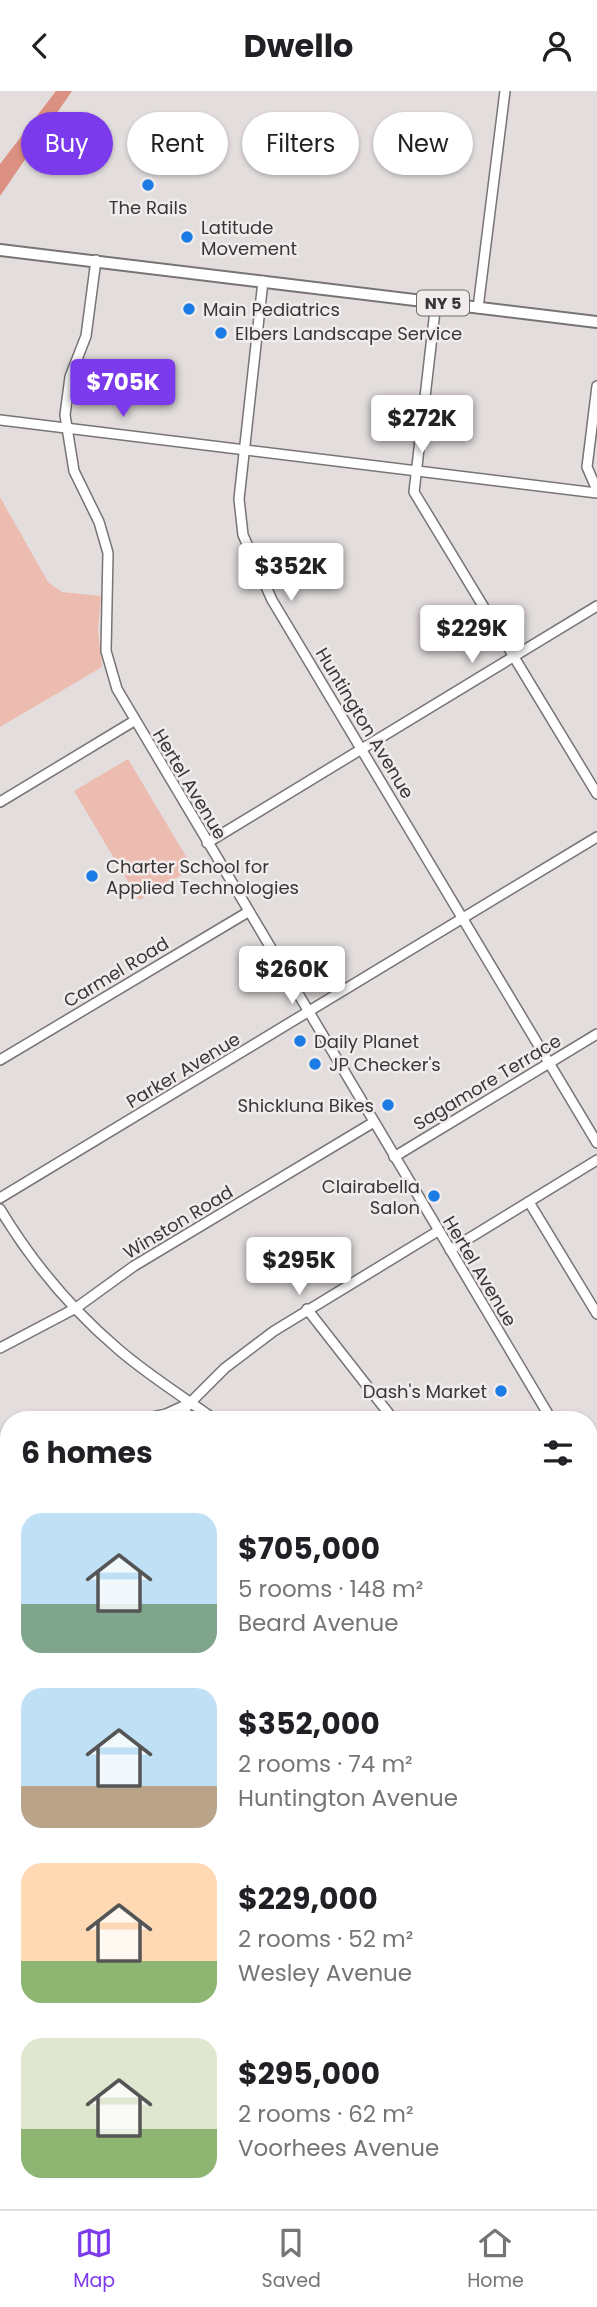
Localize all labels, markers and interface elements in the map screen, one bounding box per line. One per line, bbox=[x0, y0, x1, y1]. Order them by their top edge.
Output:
text: Dwello bbox=[244, 23, 353, 68]
icon: back bbox=[21, 27, 59, 65]
icon: person bbox=[538, 27, 576, 65]
chip: Buy bbox=[21, 112, 113, 175]
chip: Rent bbox=[127, 112, 228, 175]
chip: Filters bbox=[242, 112, 359, 175]
chip: New bbox=[373, 112, 473, 175]
marker: The Rails bbox=[140, 177, 156, 193]
place label: The Rails bbox=[109, 195, 187, 220]
place label: Latitude Movement bbox=[201, 215, 297, 261]
marker: Latitude Movement bbox=[179, 229, 195, 245]
road number: NY 5 bbox=[417, 291, 469, 315]
place label: Main Pediatrics bbox=[203, 297, 340, 322]
marker: Main Pediatrics bbox=[181, 301, 197, 317]
place label: Elbers Landscape Service bbox=[235, 321, 462, 346]
marker: Elbers Landscape Service bbox=[213, 325, 229, 341]
pin: $705K bbox=[74, 359, 172, 419]
text: $705K bbox=[86, 366, 160, 398]
pin: $272K bbox=[373, 395, 471, 455]
text: $272K bbox=[387, 402, 457, 434]
pin: $352K bbox=[242, 543, 340, 603]
text: $352K bbox=[254, 550, 328, 582]
pin: $229K bbox=[423, 605, 521, 665]
text: $229K bbox=[436, 612, 508, 644]
street label: Huntington Avenue bbox=[310, 643, 420, 803]
street label: Hertel Avenue bbox=[147, 724, 233, 844]
place label: Charter School for Applied Technologies bbox=[106, 854, 299, 900]
marker: Charter School for Applied Technologies bbox=[84, 868, 100, 884]
street label: Carmel Road bbox=[59, 931, 173, 1013]
pin: $260K bbox=[243, 947, 341, 1006]
text: $260K bbox=[255, 953, 329, 985]
street label: Parker Avenue bbox=[121, 1026, 245, 1114]
street label: Sagamore Terrace bbox=[408, 1028, 566, 1136]
place label: Daily Planet bbox=[314, 1029, 419, 1054]
marker: Daily Planet bbox=[292, 1033, 308, 1049]
place label: JP Checker's bbox=[329, 1052, 441, 1077]
marker: JP Checker's bbox=[307, 1056, 323, 1072]
place label: Shickluna Bikes bbox=[238, 1093, 374, 1118]
marker: Shickluna Bikes bbox=[380, 1097, 396, 1113]
place label: Clairabella Salon bbox=[322, 1174, 420, 1220]
street label: Winston Road bbox=[118, 1179, 238, 1265]
marker: Clairabella Salon bbox=[426, 1188, 442, 1204]
street label: Hertel Avenue bbox=[437, 1211, 523, 1331]
pin: $295K bbox=[250, 1237, 348, 1297]
text: $295K bbox=[262, 1244, 336, 1276]
place label: Dash's Market bbox=[363, 1379, 487, 1404]
marker: Dash's Market bbox=[493, 1383, 509, 1399]
text: 6 homes bbox=[21, 1431, 153, 1474]
icon: filters bbox=[539, 1434, 577, 1472]
text: $705,000 bbox=[238, 1527, 380, 1570]
icon: home bbox=[77, 1541, 161, 1625]
text: 5 rooms · 148 m² bbox=[238, 1573, 423, 1605]
text: Beard Avenue bbox=[238, 1607, 399, 1639]
text: $352,000 bbox=[238, 1702, 380, 1745]
icon: home bbox=[77, 1716, 161, 1800]
text: 2 rooms · 74 m² bbox=[238, 1748, 413, 1780]
text: Huntington Avenue bbox=[238, 1782, 458, 1814]
text: $229,000 bbox=[238, 1877, 378, 1920]
icon: home bbox=[77, 1891, 161, 1975]
text: 2 rooms · 52 m² bbox=[238, 1923, 413, 1955]
text: Wesley Avenue bbox=[238, 1957, 412, 1989]
text: $295,000 bbox=[238, 2052, 380, 2095]
icon: home bbox=[77, 2066, 161, 2150]
text: 2 rooms · 62 m² bbox=[238, 2098, 414, 2130]
text: Voorhees Avenue bbox=[238, 2132, 439, 2164]
tab: Map bbox=[73, 2224, 115, 2295]
tab: Saved bbox=[262, 2224, 321, 2295]
tab: Home bbox=[467, 2224, 524, 2295]

